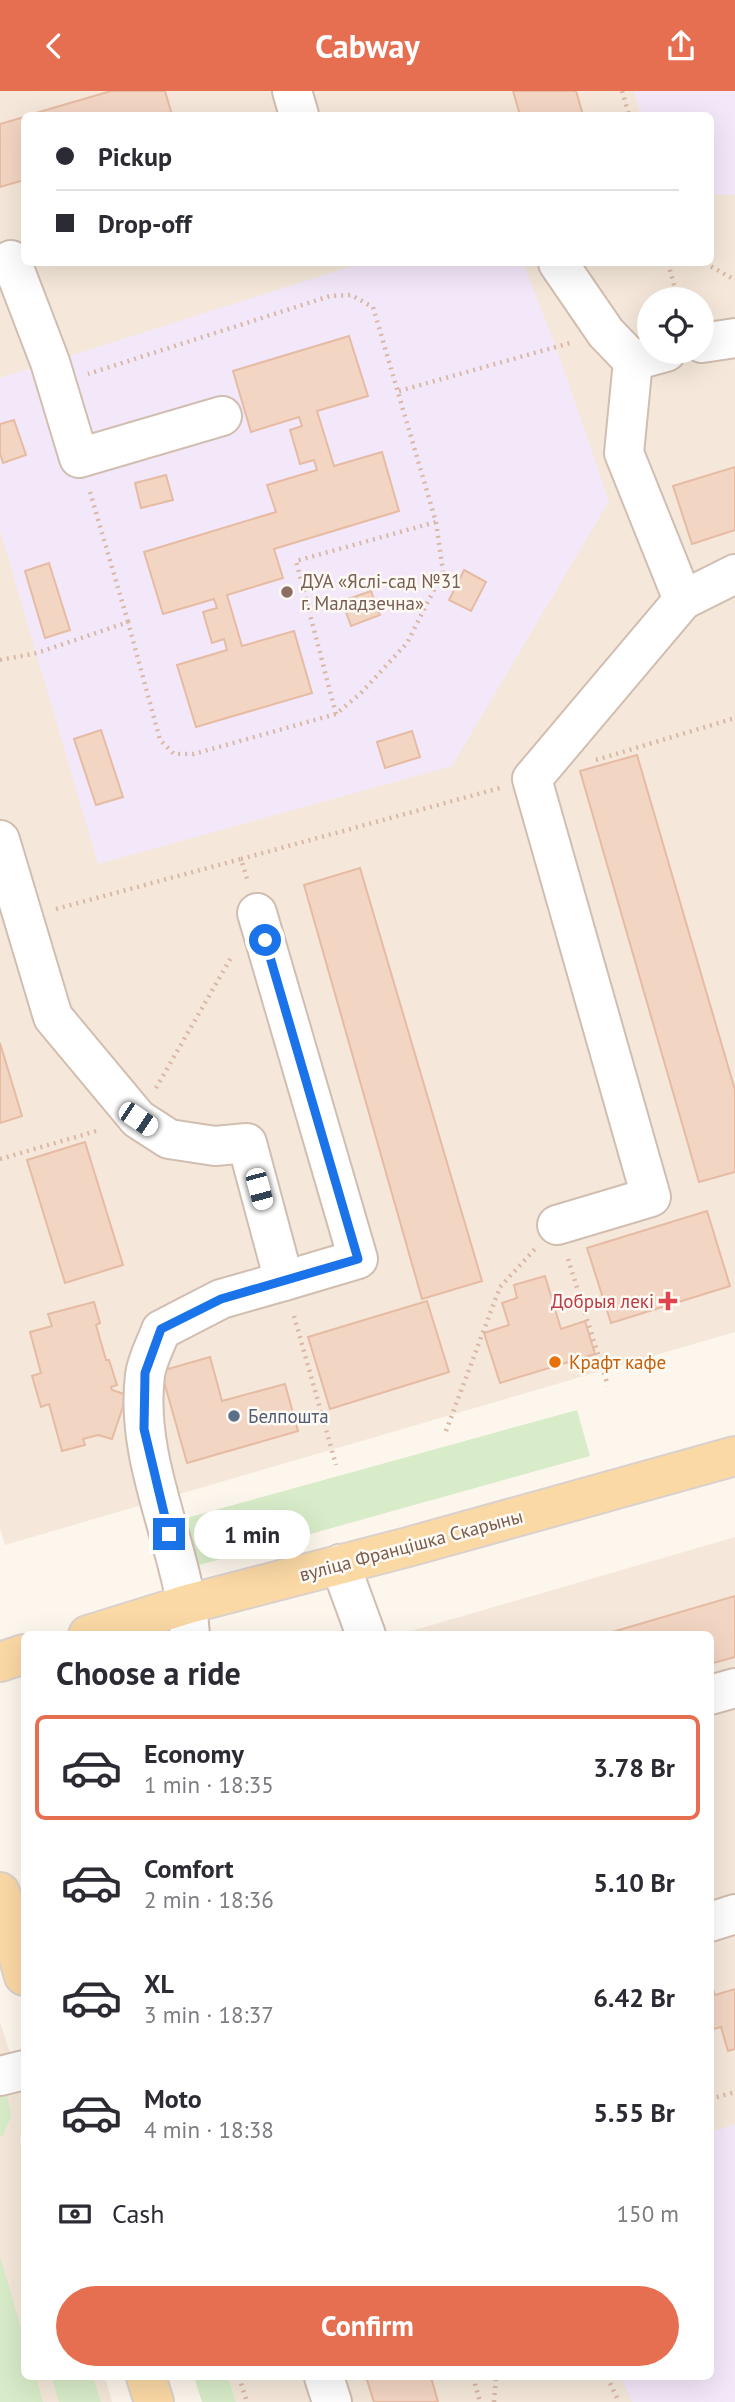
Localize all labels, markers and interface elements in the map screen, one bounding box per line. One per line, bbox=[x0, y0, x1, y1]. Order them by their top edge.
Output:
text: Cabway bbox=[315, 25, 420, 67]
icon: back bbox=[35, 27, 73, 65]
icon: share bbox=[662, 27, 700, 65]
text: Pickup bbox=[98, 140, 172, 173]
text: Drop-off bbox=[98, 207, 192, 240]
map controls bbox=[637, 287, 714, 364]
button: locate bbox=[637, 287, 714, 364]
place label: ДУА «Яслі-сад №31 г. Маладзечна» bbox=[301, 569, 461, 615]
marker: ДУА «Яслі-сад №31 г. Маладзечна» bbox=[279, 584, 295, 600]
route start bbox=[249, 924, 281, 956]
car bbox=[115, 1099, 162, 1139]
car bbox=[244, 1166, 275, 1212]
place label: Добрыя лекі bbox=[551, 1289, 654, 1313]
marker: Добрыя лекі bbox=[660, 1293, 676, 1309]
place label: Крафт кафе bbox=[569, 1350, 666, 1374]
marker: Крафт кафе bbox=[547, 1354, 563, 1370]
place label: Белпошта bbox=[248, 1404, 329, 1428]
marker: Белпошта bbox=[226, 1408, 242, 1424]
street label: вуліца Францішка Скарыны bbox=[297, 1504, 525, 1586]
callout: 1 min bbox=[194, 1509, 309, 1559]
route end bbox=[153, 1518, 185, 1550]
text: 1 min bbox=[224, 1520, 280, 1549]
text: Choose a ride bbox=[56, 1652, 241, 1694]
icon: car bbox=[60, 1736, 123, 1799]
text: Economy bbox=[144, 1737, 244, 1770]
text: 3.78 Br bbox=[593, 1751, 675, 1784]
text: 1 min · 18:35 bbox=[144, 1770, 274, 1799]
icon: car bbox=[60, 1851, 123, 1914]
text: Comfort bbox=[144, 1852, 234, 1885]
text: 5.10 Br bbox=[593, 1866, 675, 1899]
text: 2 min · 18:36 bbox=[144, 1885, 274, 1914]
icon: car bbox=[60, 1966, 123, 2029]
text: XL bbox=[144, 1967, 174, 2000]
text: 6.42 Br bbox=[593, 1981, 675, 2014]
text: 3 min · 18:37 bbox=[144, 2000, 274, 2029]
icon: car bbox=[60, 2081, 123, 2144]
text: Moto bbox=[144, 2082, 202, 2115]
text: 5.55 Br bbox=[593, 2096, 675, 2129]
text: 4 min · 18:38 bbox=[144, 2115, 274, 2144]
icon: cash bbox=[56, 2195, 94, 2233]
text: Cash bbox=[112, 2197, 164, 2230]
text: 150 m bbox=[617, 2199, 679, 2228]
button: Confirm bbox=[56, 2286, 679, 2366]

